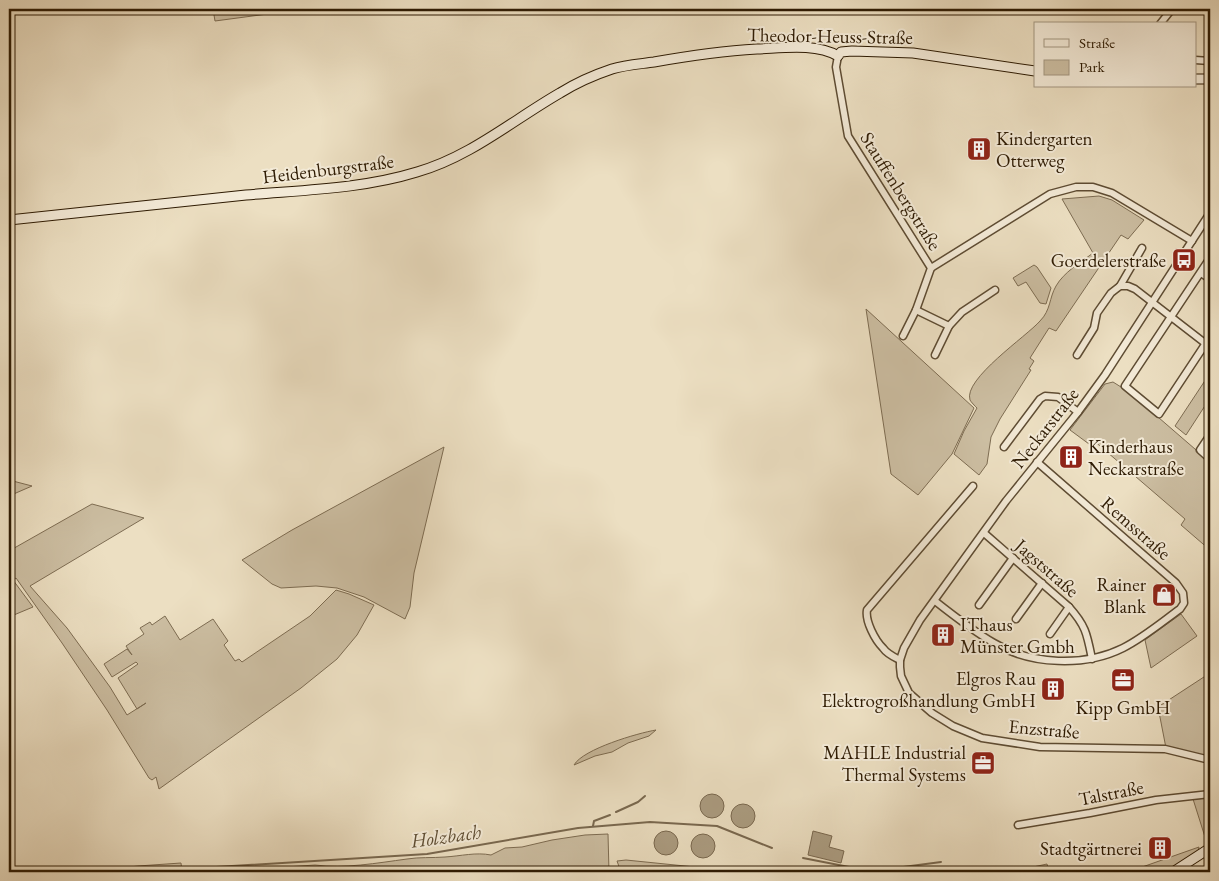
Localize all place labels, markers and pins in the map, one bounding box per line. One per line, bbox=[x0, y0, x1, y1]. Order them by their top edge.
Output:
place label: Kindergarten Otterweg bbox=[996, 126, 1093, 173]
building icon: Kindergarten Otterweg bbox=[966, 136, 992, 162]
bus stop icon: Goerdelerstraße bbox=[1171, 247, 1197, 273]
place label: Goerdelerstraße bbox=[1051, 248, 1166, 273]
place label: Kinderhaus Neckarstraße bbox=[1088, 434, 1184, 481]
building icon: Kinderhaus Neckarstraße bbox=[1058, 444, 1084, 470]
place label: Rainer Blank bbox=[1096, 572, 1147, 619]
shop icon: Rainer Blank bbox=[1151, 582, 1177, 608]
place label: IThaus Münster Gmbh bbox=[960, 612, 1075, 659]
building icon: IThaus Münster Gmbh bbox=[930, 622, 956, 648]
place label: Elgros Rau Elektrogroßhandlung GmbH bbox=[822, 666, 1036, 713]
office icon: Kipp GmbH bbox=[1110, 667, 1136, 693]
building icon: Elgros Rau Elektrogroßhandlung GmbH bbox=[1040, 676, 1066, 702]
place label: Kipp GmbH bbox=[1076, 695, 1170, 720]
place label: MAHLE Industrial Thermal Systems bbox=[823, 740, 966, 787]
office icon: MAHLE Industrial Thermal Systems bbox=[970, 750, 996, 776]
building icon: Stadtgärtnerei bbox=[1147, 835, 1173, 861]
place label: Stadtgärtnerei bbox=[1040, 836, 1142, 861]

